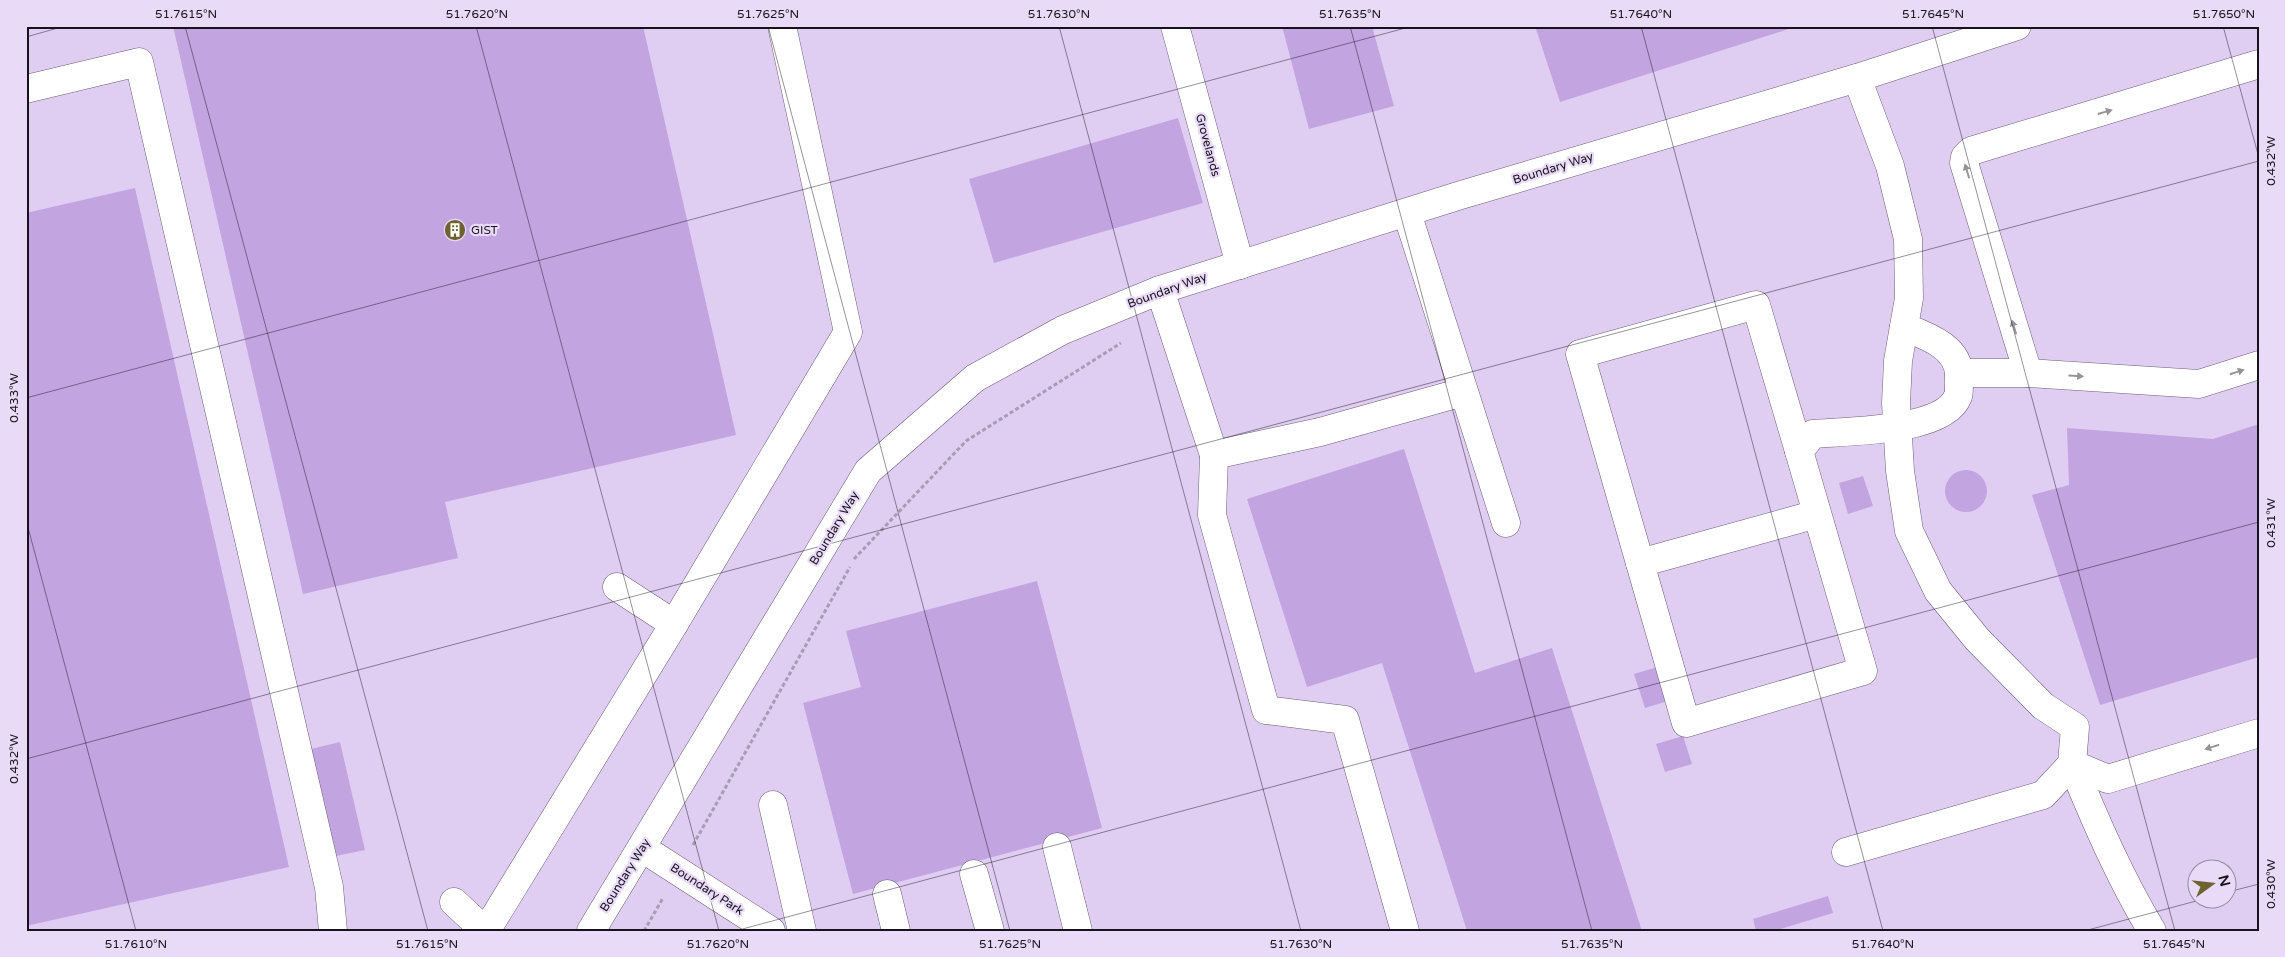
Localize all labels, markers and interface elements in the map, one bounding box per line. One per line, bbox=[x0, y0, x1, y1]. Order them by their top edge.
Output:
text: 51.7615°N bbox=[155, 7, 217, 21]
text: 51.7620°N bbox=[446, 7, 508, 21]
text: 51.7625°N bbox=[737, 7, 799, 21]
text: 51.7630°N bbox=[1028, 7, 1090, 21]
text: 51.7635°N bbox=[1319, 7, 1381, 21]
text: 51.7640°N bbox=[1610, 7, 1672, 21]
text: 51.7645°N bbox=[1902, 7, 1964, 21]
text: 51.7650°N bbox=[2193, 7, 2255, 21]
one-way arrow bbox=[2098, 107, 2113, 115]
street label: Grovelands bbox=[1193, 112, 1223, 178]
text: 0.432°W bbox=[2264, 136, 2278, 186]
street label: Boundary Way bbox=[1511, 149, 1595, 187]
one-way arrow bbox=[1962, 163, 1970, 178]
building icon: GIST bbox=[443, 218, 467, 242]
place label: GIST bbox=[471, 223, 498, 237]
street label: Boundary Way bbox=[1125, 269, 1209, 311]
one-way arrow bbox=[2009, 319, 2017, 334]
one-way arrow bbox=[2229, 368, 2244, 375]
text: 0.433°W bbox=[7, 373, 21, 423]
one-way arrow bbox=[2069, 373, 2085, 381]
street label: Boundary Way bbox=[807, 488, 862, 567]
text: 0.431°W bbox=[2264, 498, 2278, 548]
text: 0.432°W bbox=[7, 734, 21, 784]
one-way arrow bbox=[2204, 744, 2219, 752]
street label: Boundary Way bbox=[597, 835, 653, 914]
text: 0.430°W bbox=[2264, 859, 2278, 909]
street label: Boundary Park bbox=[668, 860, 747, 918]
north arrow bbox=[2188, 860, 2238, 910]
text: N bbox=[2214, 873, 2234, 888]
text: 51.7610°N bbox=[105, 937, 167, 951]
text: 51.7615°N bbox=[396, 937, 458, 951]
text: 51.7620°N bbox=[687, 937, 749, 951]
text: 51.7625°N bbox=[979, 937, 1041, 951]
text: 51.7630°N bbox=[1270, 937, 1332, 951]
text: 51.7635°N bbox=[1561, 937, 1623, 951]
text: 51.7640°N bbox=[1852, 937, 1914, 951]
text: 51.7645°N bbox=[2143, 937, 2205, 951]

